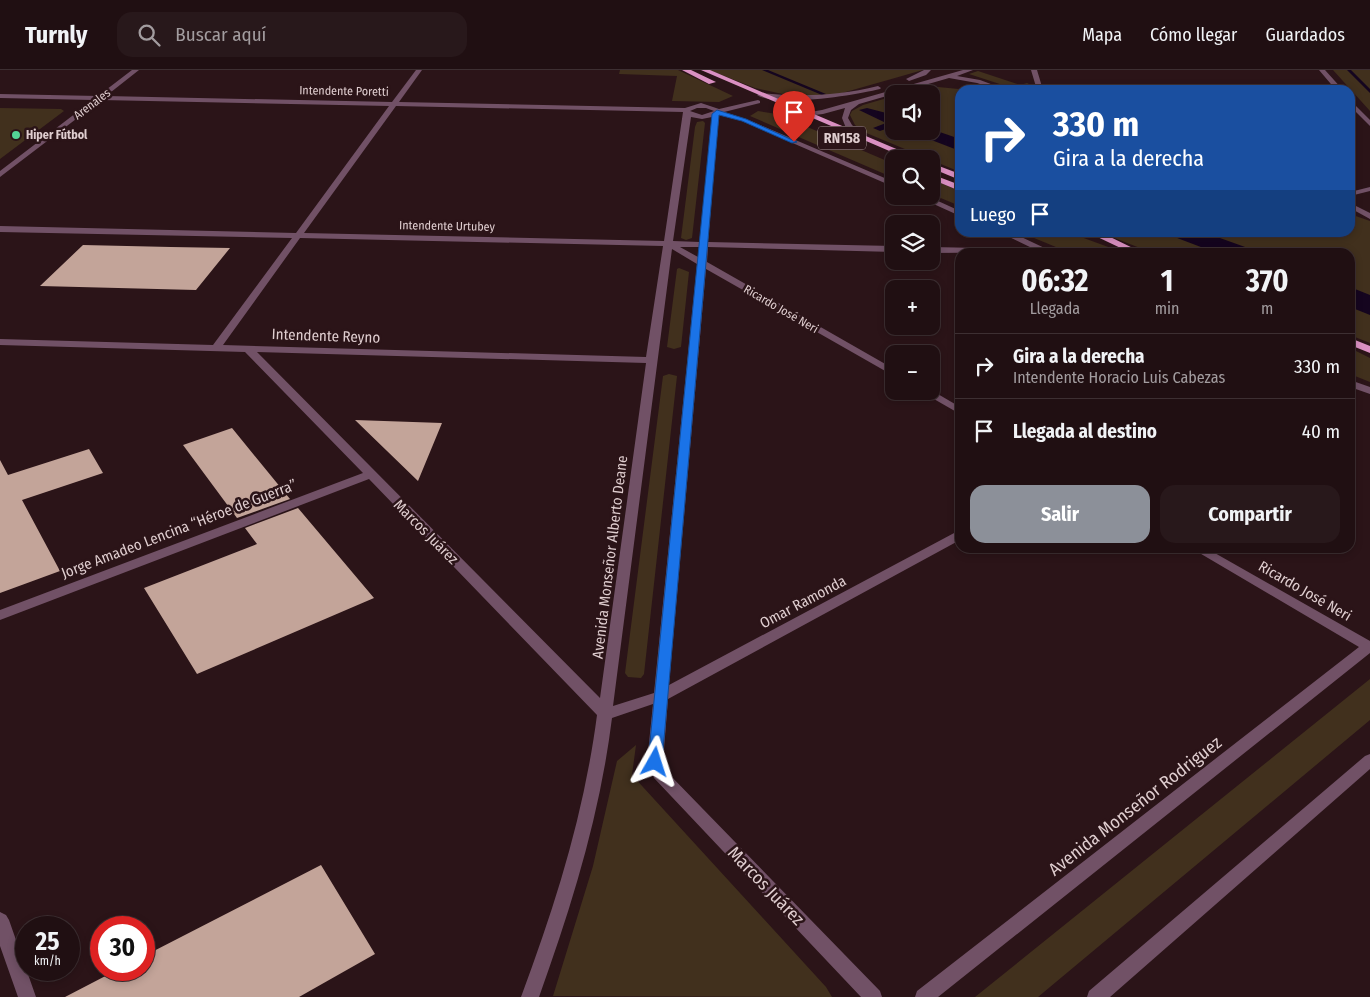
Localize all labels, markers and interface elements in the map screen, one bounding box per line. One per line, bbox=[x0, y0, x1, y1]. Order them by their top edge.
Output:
search box bbox=[117, 12, 467, 57]
text: Turnly bbox=[25, 21, 87, 49]
icon: search bbox=[135, 21, 163, 49]
text: Buscar aquí bbox=[175, 23, 266, 46]
text: Mapa bbox=[1082, 24, 1122, 46]
text: Cómo llegar bbox=[1150, 24, 1237, 46]
text: Guardados bbox=[1265, 24, 1345, 46]
street label: Intendente Poretti bbox=[299, 83, 389, 99]
map controls bbox=[885, 85, 940, 400]
button: sound bbox=[885, 85, 940, 140]
street label: Arenales bbox=[71, 86, 113, 122]
pin bbox=[773, 91, 815, 142]
icon: arrive bbox=[780, 98, 808, 126]
text: 330 m bbox=[1053, 103, 1139, 145]
icon: right bbox=[970, 105, 1035, 170]
road number: RN158 bbox=[818, 126, 866, 150]
place label: Hiper Fútbol bbox=[26, 128, 88, 142]
marker: Hiper Fútbol bbox=[10, 129, 22, 141]
text: Gira a la derecha bbox=[1053, 145, 1204, 172]
button: search bbox=[885, 150, 940, 205]
icon: arrive bbox=[1026, 200, 1054, 228]
text: Luego bbox=[970, 203, 1016, 226]
button: layers bbox=[885, 215, 940, 270]
street label: Intendente Urtubey bbox=[399, 218, 496, 234]
text: 06:32 bbox=[1021, 263, 1089, 299]
text: 1 bbox=[1161, 263, 1174, 299]
text: 370 bbox=[1246, 263, 1289, 299]
button: + bbox=[885, 280, 940, 335]
street label: Ricardo José Neri bbox=[741, 282, 821, 336]
text: Llegada bbox=[1030, 299, 1080, 318]
text: min bbox=[1155, 299, 1180, 318]
text: m bbox=[1261, 299, 1273, 318]
street label: Intendente Reyno bbox=[271, 325, 381, 347]
button: − bbox=[885, 345, 940, 400]
text: Gira a la derecha bbox=[1013, 345, 1145, 368]
icon: right bbox=[970, 352, 998, 380]
text: 330 m bbox=[1294, 355, 1340, 378]
text: Intendente Horacio Luis Cabezas bbox=[1013, 368, 1225, 387]
icon: arrive bbox=[970, 417, 998, 445]
text: Llegada al destino bbox=[1013, 420, 1157, 443]
text: 40 m bbox=[1302, 420, 1340, 443]
street label: Avenida Monseñor Alberto Deane bbox=[589, 454, 631, 660]
street label: Jorge Amadeo Lencina “Héroe de Guerra” bbox=[59, 476, 299, 582]
button: Salir bbox=[970, 485, 1150, 543]
button: Compartir bbox=[1160, 485, 1340, 543]
street label: Marcos Juárez bbox=[390, 496, 462, 568]
street label: Ricardo José Neri bbox=[1255, 557, 1355, 625]
street label: Omar Ramonda bbox=[757, 572, 849, 632]
street label: Avenida Monseñor Rodriguez bbox=[1044, 731, 1226, 881]
position arrow bbox=[628, 735, 680, 787]
street label: Marcos Juárez bbox=[723, 842, 809, 930]
speed limit sign: 30 bbox=[90, 916, 155, 981]
text: 25 bbox=[36, 927, 59, 957]
text: km/h bbox=[34, 954, 61, 968]

